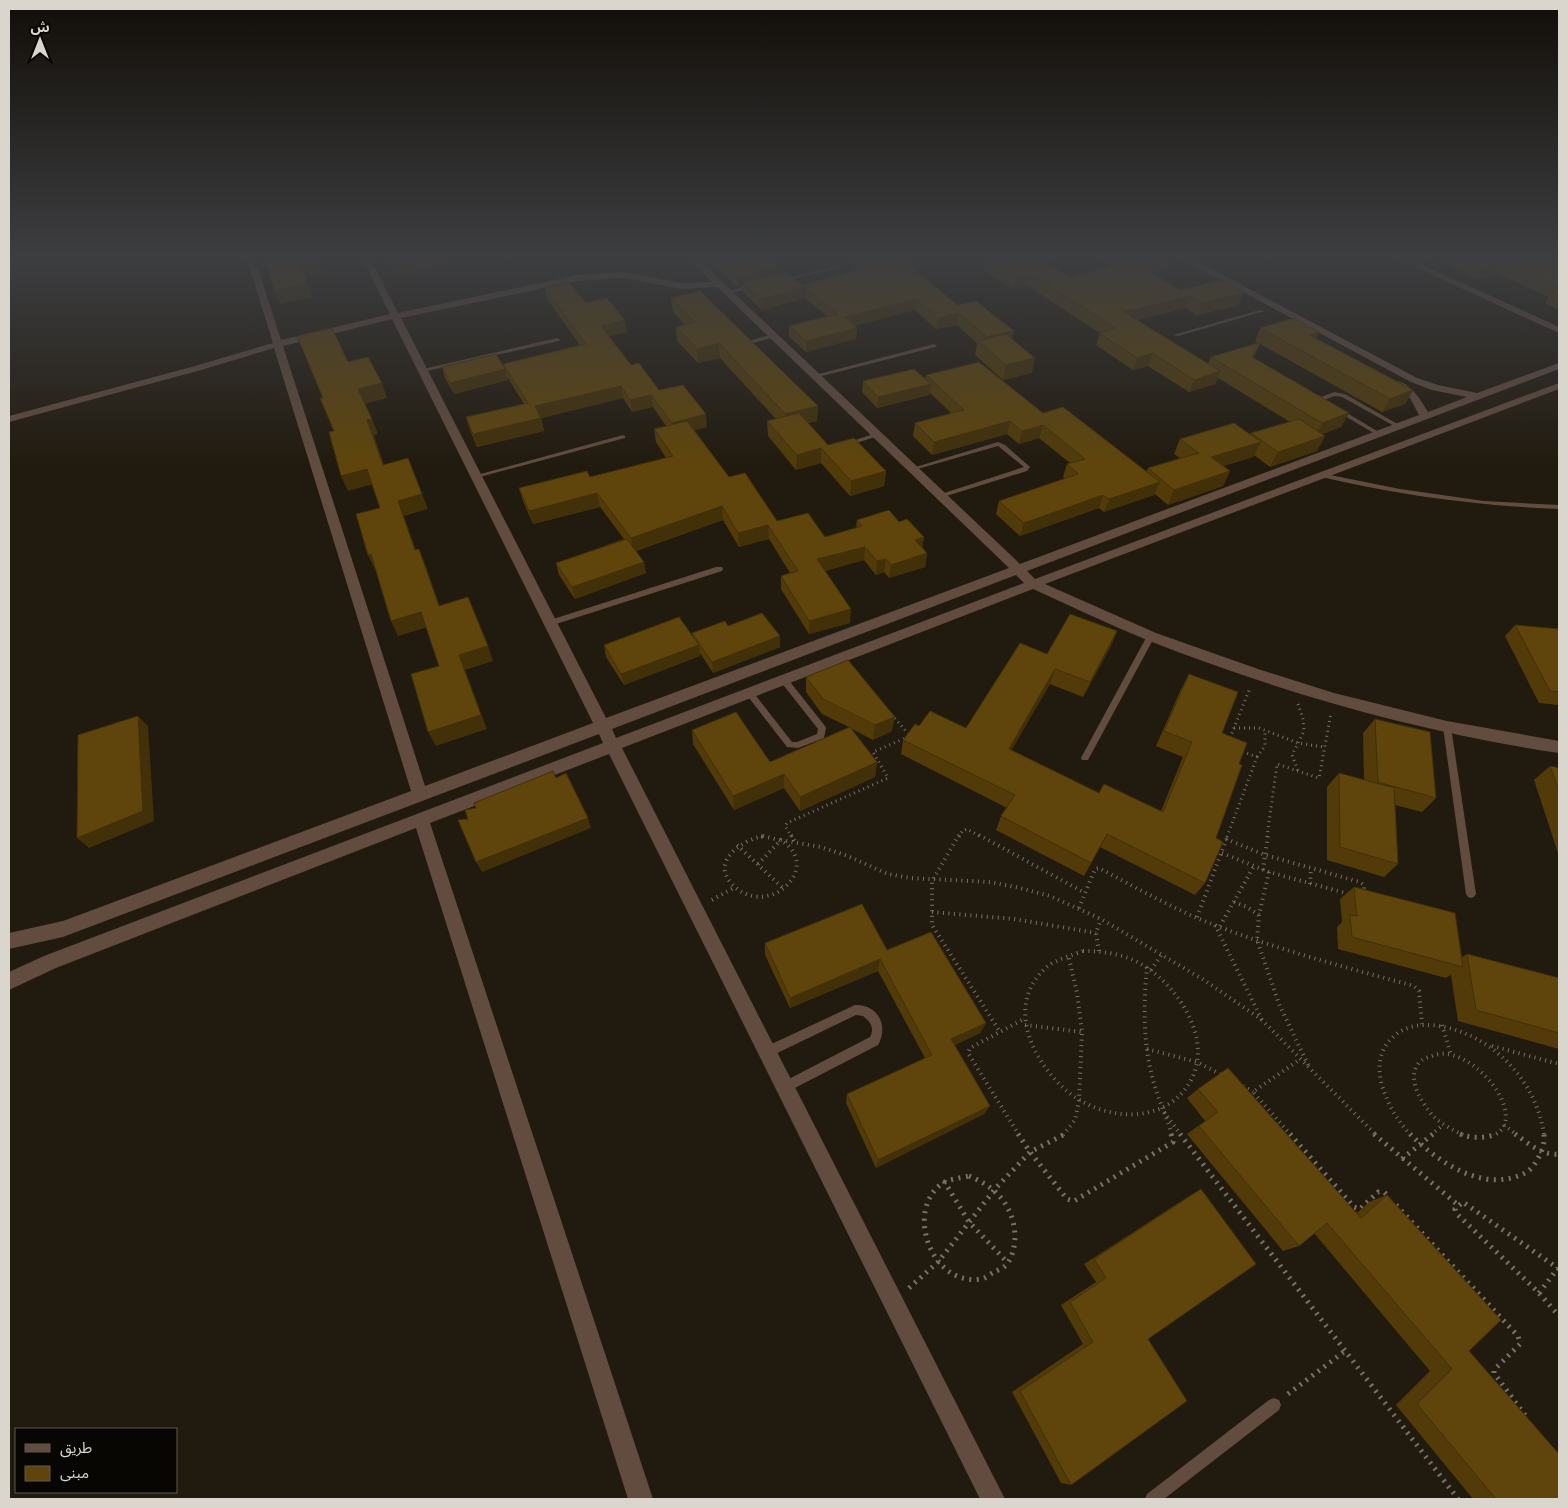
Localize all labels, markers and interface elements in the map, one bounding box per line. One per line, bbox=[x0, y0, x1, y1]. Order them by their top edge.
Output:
north arrow bbox=[15, 15, 65, 65]
text: ش bbox=[30, 18, 50, 36]
legend bbox=[15, 1428, 178, 1493]
text: طريق bbox=[60, 1438, 92, 1458]
text: مبنى bbox=[60, 1463, 89, 1482]

